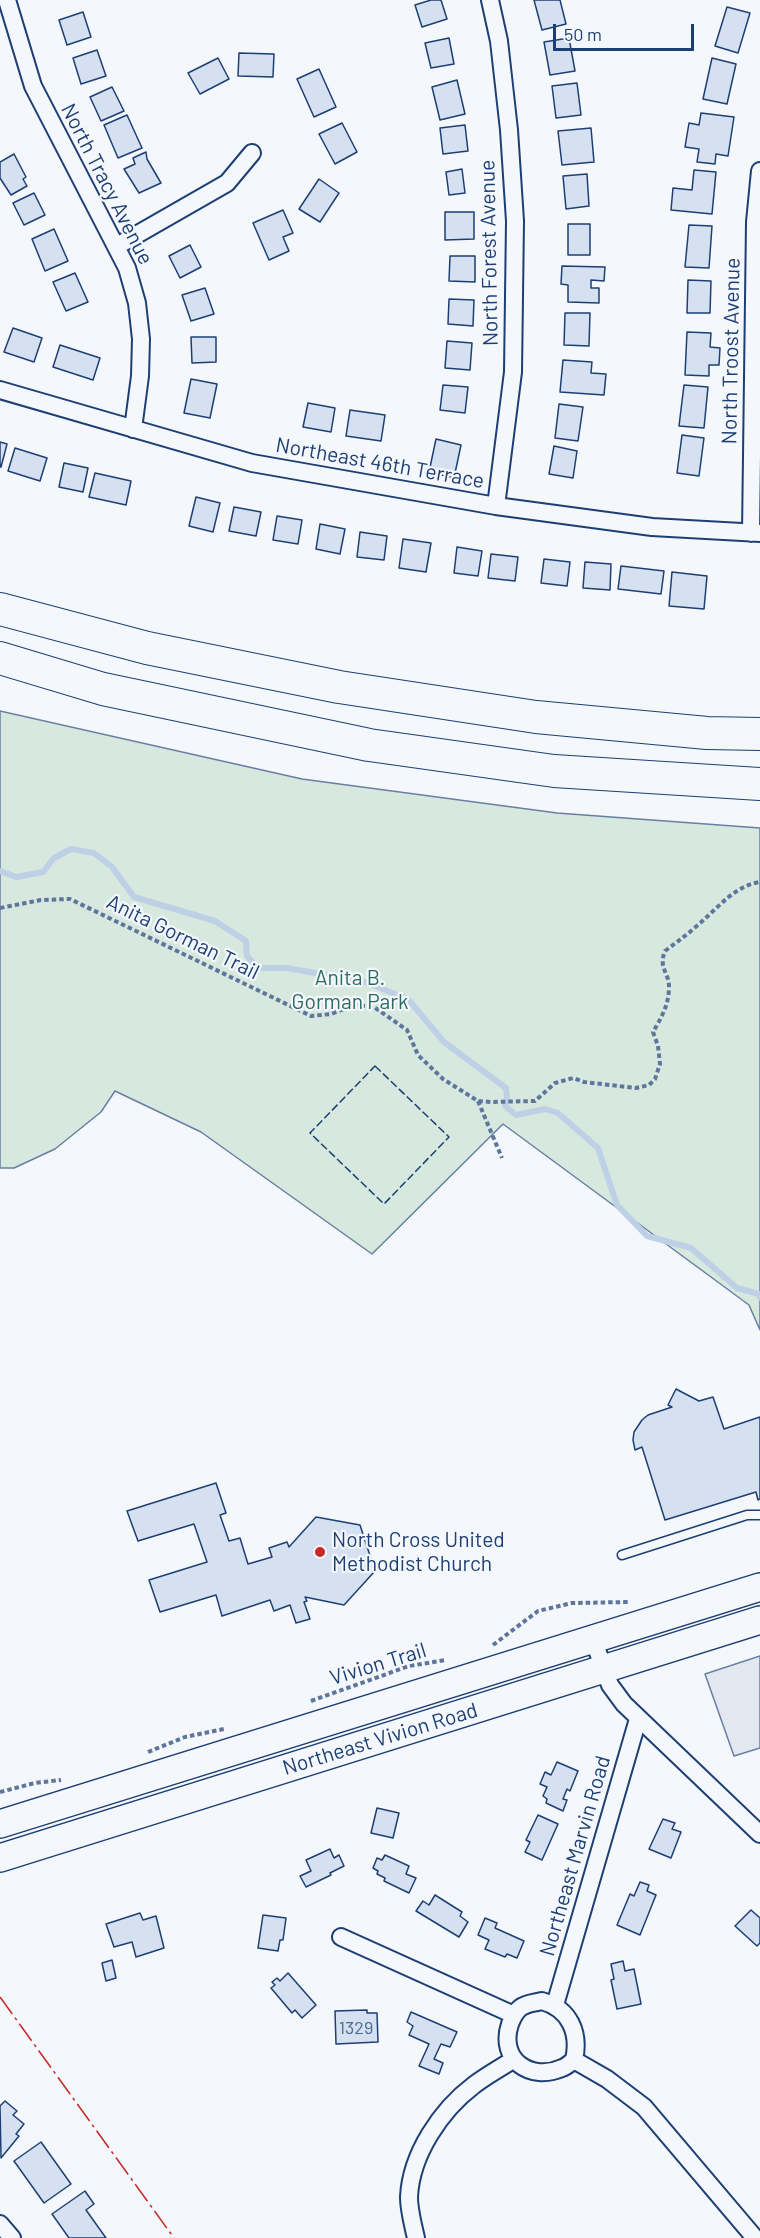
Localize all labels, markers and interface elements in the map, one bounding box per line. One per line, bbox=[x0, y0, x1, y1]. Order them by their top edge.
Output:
scale bar bbox=[556, 12, 697, 50]
text: 50 m bbox=[564, 23, 602, 45]
street label: North Tracy Avenue bbox=[56, 99, 158, 269]
street label: North Forest Avenue bbox=[475, 160, 503, 346]
street label: North Troost Avenue bbox=[717, 257, 745, 445]
street label: Northeast 46th Terrace bbox=[274, 432, 486, 494]
street label: Anita Gorman Trail bbox=[102, 889, 264, 985]
park label: Anita B. Gorman Park bbox=[292, 965, 408, 1015]
place label: North Cross United Methodist Church bbox=[332, 1527, 505, 1577]
marker: North Cross United Methodist Church bbox=[313, 1545, 327, 1559]
street label: Vivion Trail bbox=[327, 1637, 429, 1691]
street label: Northeast Vivion Road bbox=[279, 1697, 481, 1781]
street label: Northeast Marvin Road bbox=[534, 1753, 616, 1959]
house number: 1329 bbox=[339, 2017, 373, 2039]

